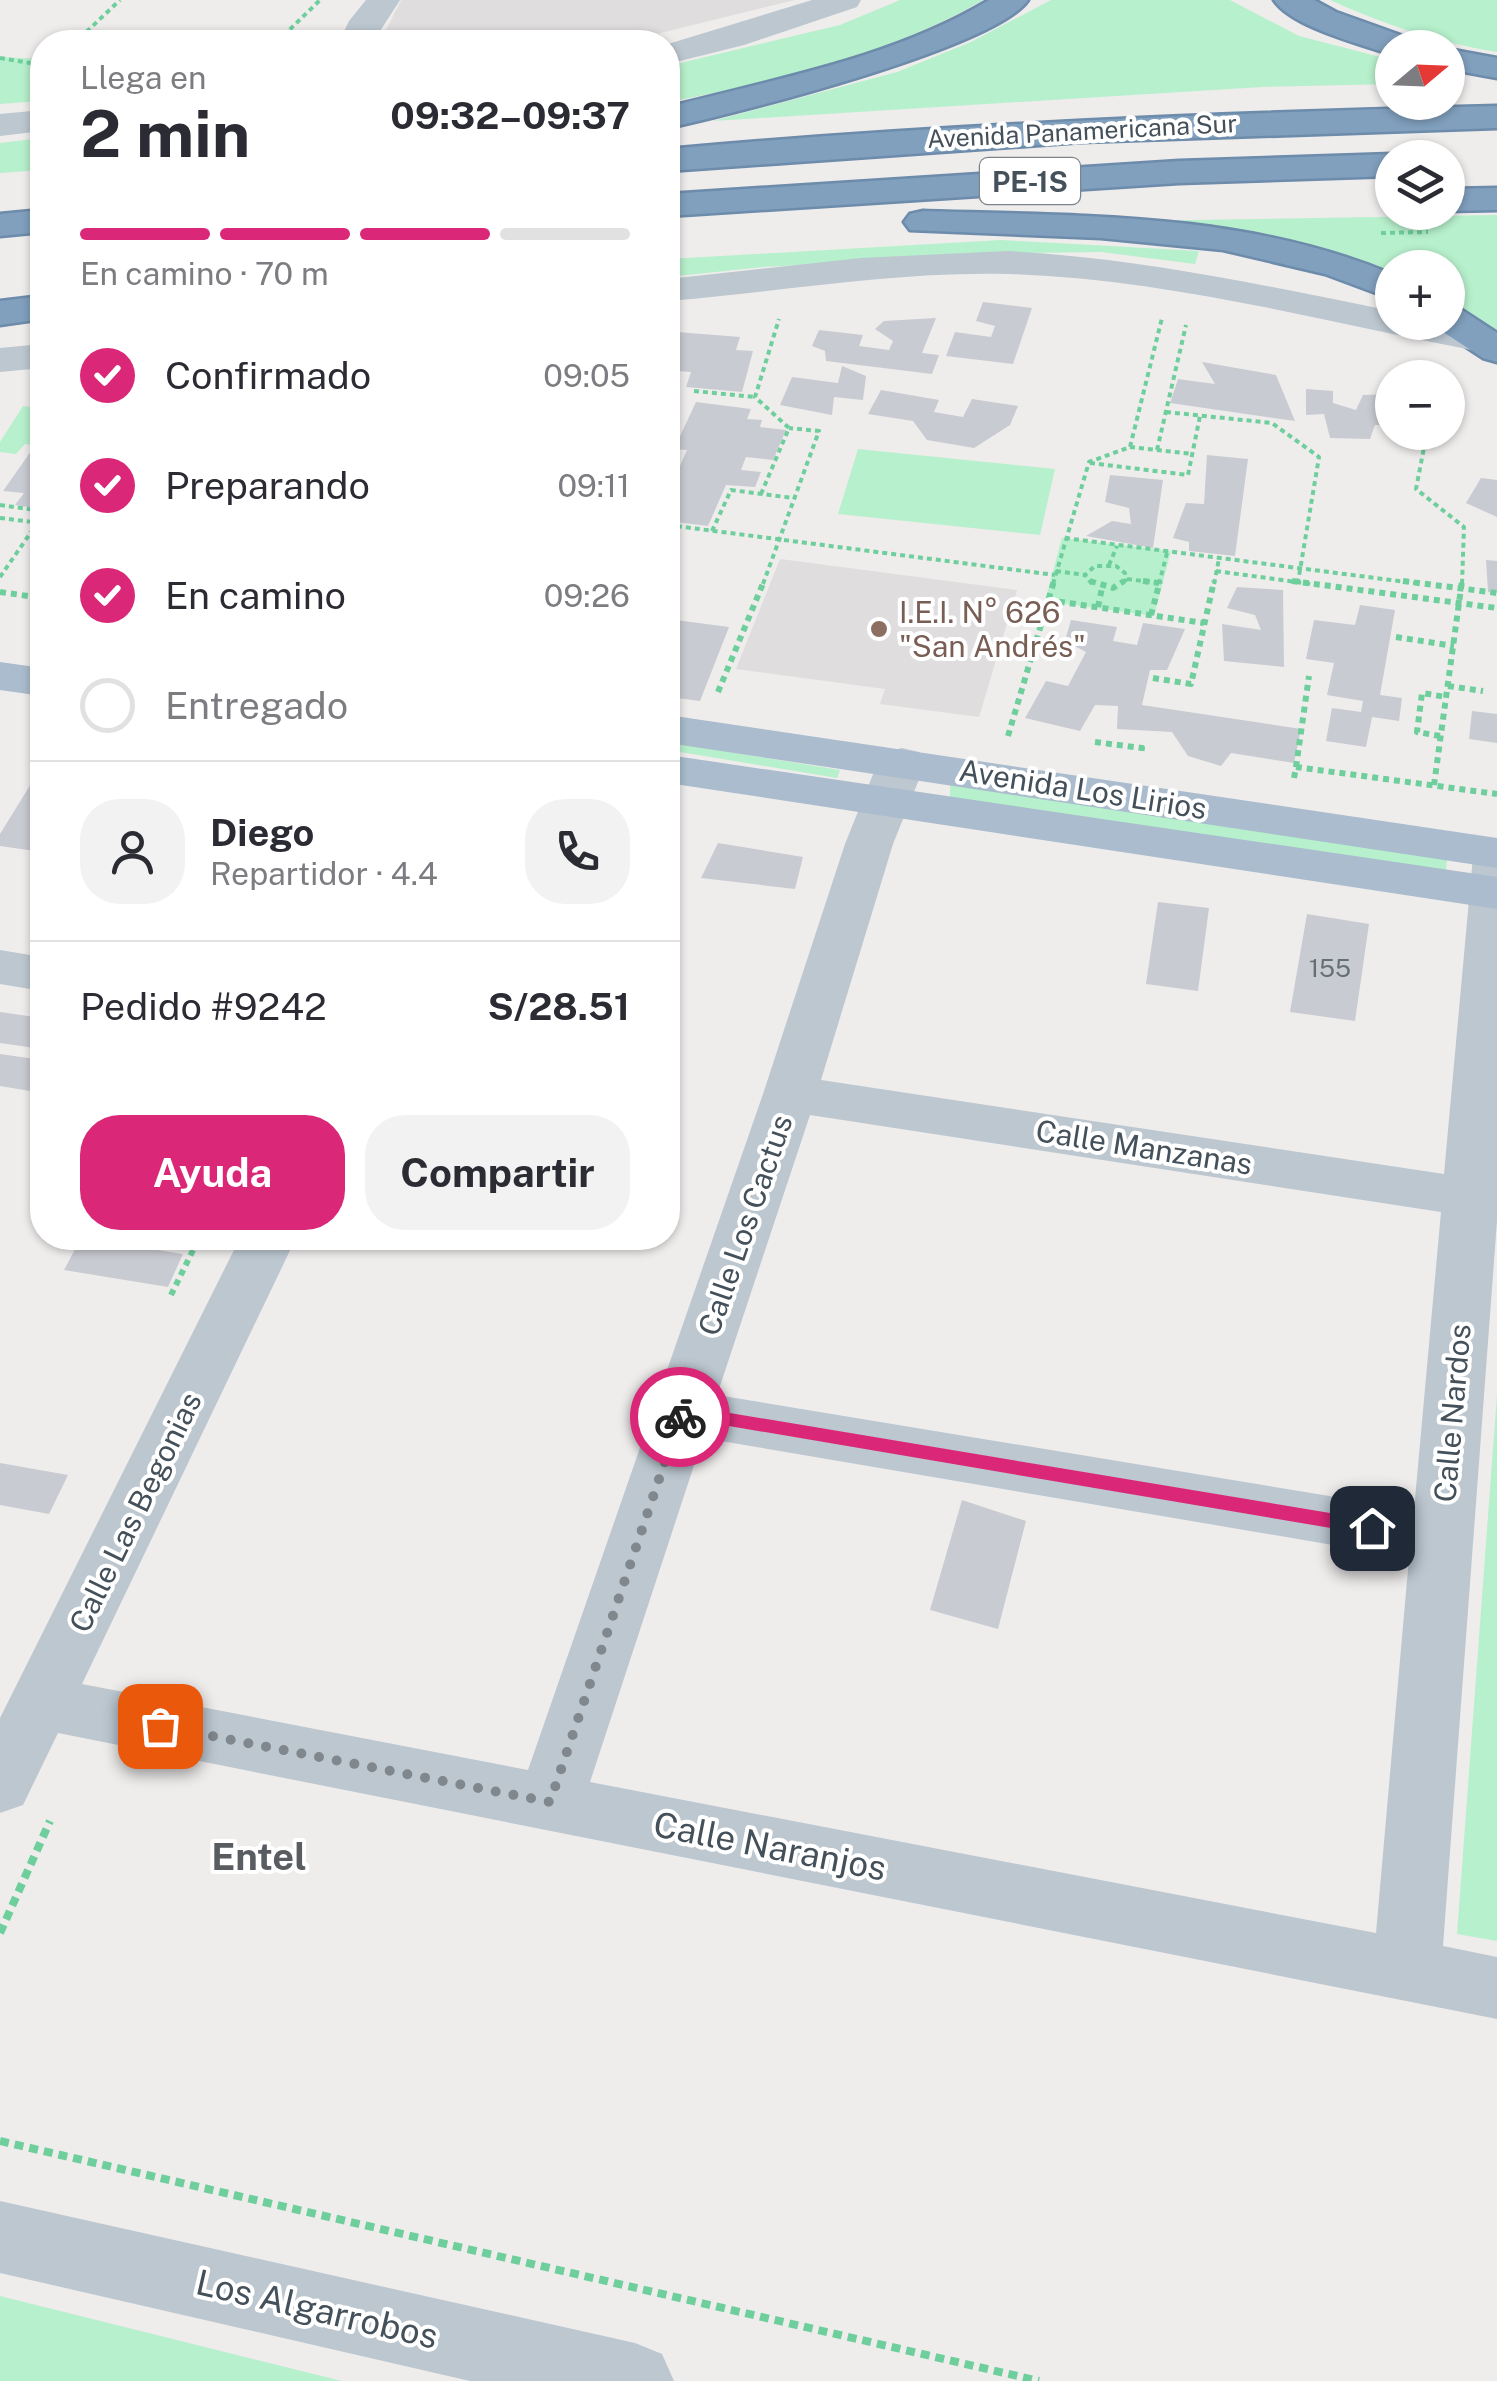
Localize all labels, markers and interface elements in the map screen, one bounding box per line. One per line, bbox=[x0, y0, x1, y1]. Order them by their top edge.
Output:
north arrow bbox=[1375, 30, 1465, 120]
map controls bbox=[1375, 30, 1465, 450]
text: Llega en bbox=[80, 59, 206, 96]
text: 09:32–09:37 bbox=[390, 93, 630, 138]
text: 2 min bbox=[80, 95, 250, 172]
street label: Avenida Panamericana Sur bbox=[926, 108, 1238, 154]
button: layers bbox=[1375, 140, 1465, 230]
road number: PE-1S bbox=[980, 158, 1080, 204]
button: + bbox=[1375, 250, 1465, 340]
text: En camino · 70 m bbox=[80, 255, 329, 292]
icon: check bbox=[80, 348, 135, 403]
text: Confirmado bbox=[165, 353, 371, 398]
text: 09:05 bbox=[543, 357, 630, 394]
button: − bbox=[1375, 360, 1465, 450]
icon: check bbox=[80, 458, 135, 513]
text: Preparando bbox=[165, 463, 370, 508]
text: 09:11 bbox=[557, 467, 630, 504]
icon: check bbox=[80, 568, 135, 623]
text: En camino bbox=[165, 573, 346, 618]
text: 09:26 bbox=[544, 577, 630, 614]
place label: I.E.I. N° 626 "San Andrés" bbox=[899, 594, 1086, 664]
marker: I.E.I. N° 626 "San Andrés" bbox=[868, 618, 890, 640]
text: Entregado bbox=[165, 683, 348, 728]
street label: Avenida Los Lirios bbox=[957, 752, 1209, 826]
button: person bbox=[80, 799, 185, 904]
button: phone bbox=[525, 799, 630, 904]
text: Diego bbox=[210, 810, 314, 855]
text: Repartidor · 4.4 bbox=[210, 855, 438, 892]
house number: 155 bbox=[1309, 953, 1351, 983]
text: Pedido #9242 bbox=[80, 984, 327, 1029]
text: S/28.51 bbox=[487, 984, 630, 1029]
street label: Calle Los Cactus bbox=[690, 1110, 800, 1340]
street label: Calle Manzanas bbox=[1033, 1112, 1255, 1182]
button: Ayuda bbox=[80, 1115, 345, 1230]
button: Compartir bbox=[365, 1115, 630, 1230]
street label: Calle Nardos bbox=[1426, 1322, 1478, 1504]
courier bbox=[630, 1367, 730, 1467]
street label: Calle Las Begonias bbox=[61, 1386, 209, 1638]
icon: bike bbox=[653, 1390, 708, 1445]
pin bbox=[1330, 1486, 1415, 1571]
icon: home bbox=[1345, 1501, 1400, 1556]
pin bbox=[118, 1684, 203, 1769]
icon: bag bbox=[133, 1699, 188, 1754]
street label: Calle Naranjos bbox=[650, 1803, 890, 1889]
district label: Entel bbox=[211, 1834, 307, 1879]
street label: Los Algarrobos bbox=[192, 2261, 442, 2357]

